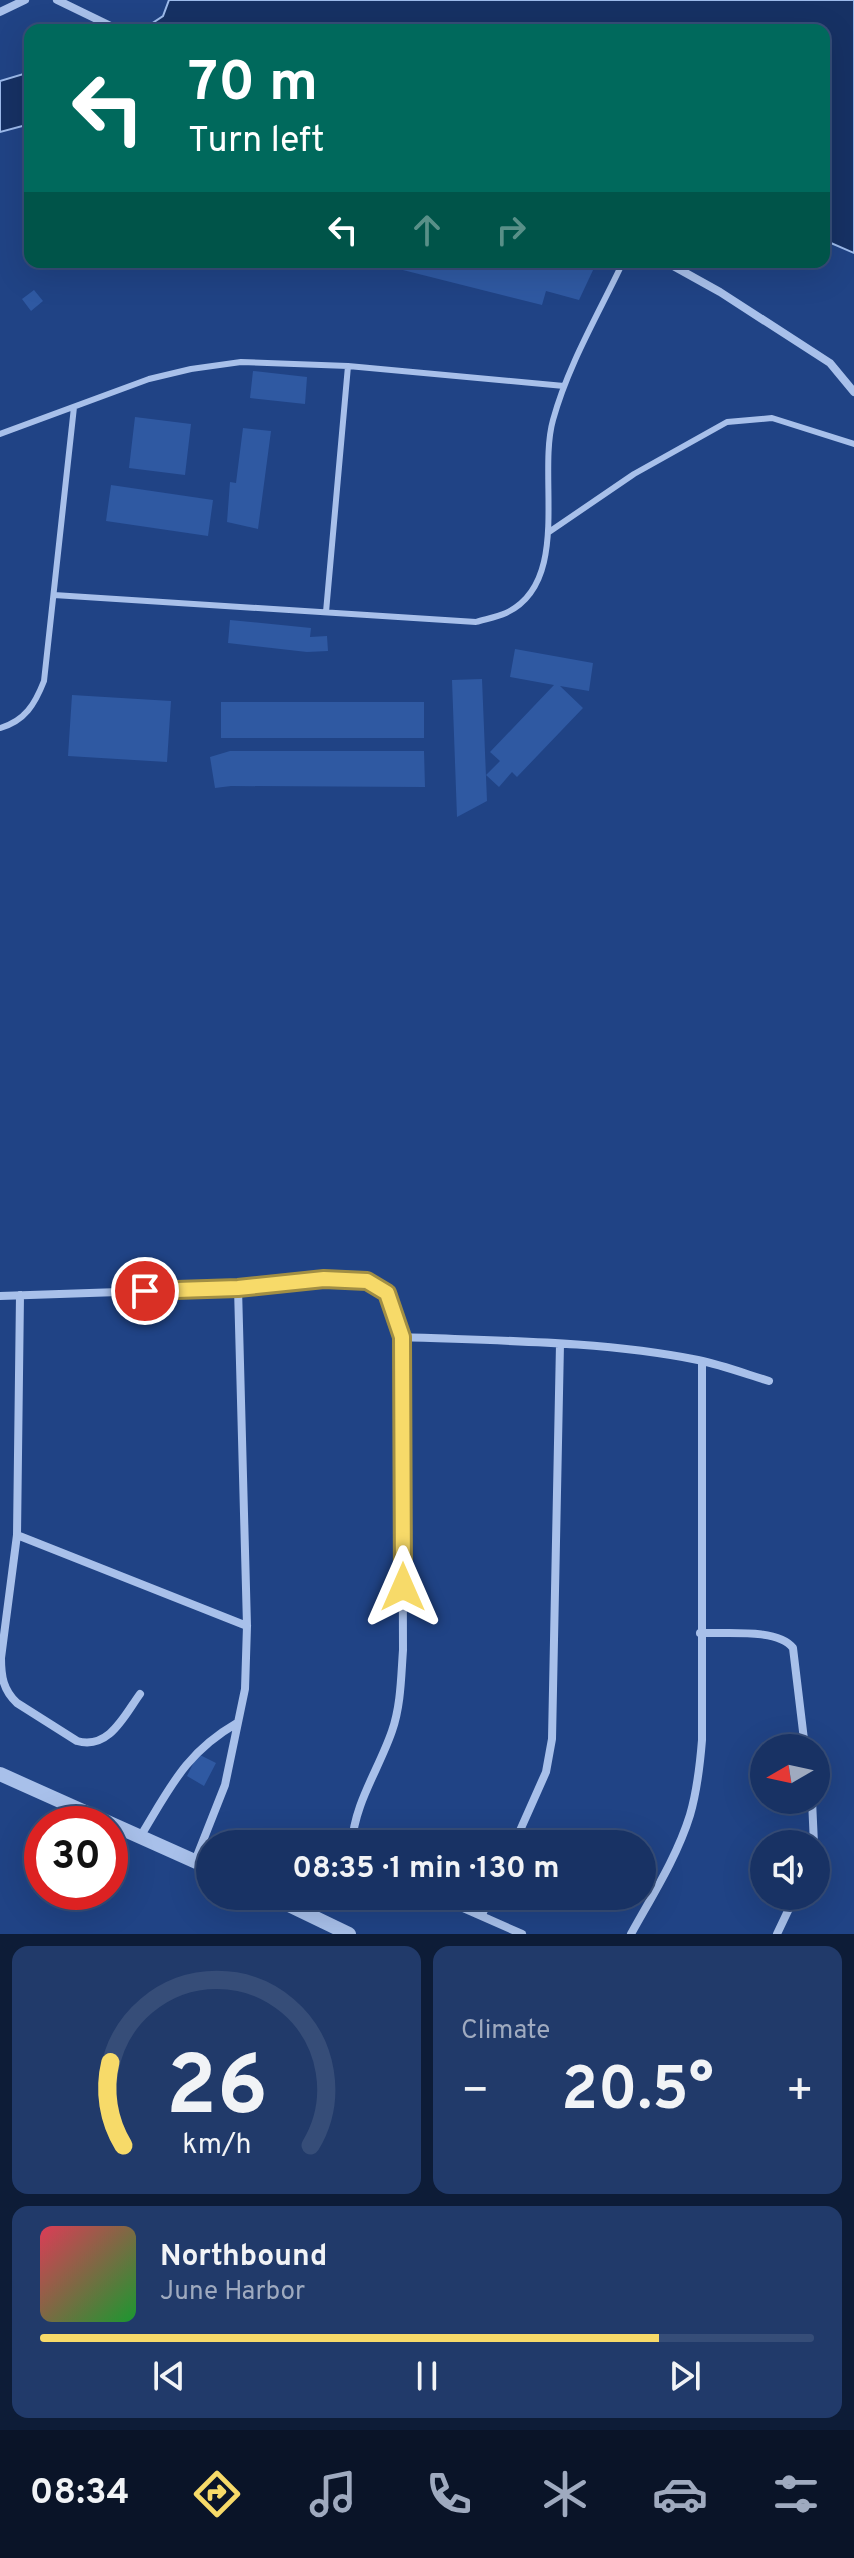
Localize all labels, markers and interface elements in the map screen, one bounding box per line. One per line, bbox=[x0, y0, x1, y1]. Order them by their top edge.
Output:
text: 70 m bbox=[188, 50, 318, 120]
icon: left bbox=[56, 56, 160, 160]
text: Turn left bbox=[188, 119, 325, 165]
icon: left bbox=[321, 208, 365, 252]
icon: ahead bbox=[405, 208, 449, 252]
icon: right bbox=[489, 208, 533, 252]
pin bbox=[111, 1257, 179, 1325]
icon: arrive bbox=[123, 1269, 167, 1313]
position arrow bbox=[361, 1545, 445, 1629]
north arrow bbox=[750, 1734, 830, 1814]
map controls bbox=[750, 1734, 830, 1910]
speed limit sign: 30 bbox=[24, 1806, 128, 1910]
button: sound bbox=[750, 1830, 830, 1910]
text: 08:35 · 1 min · 130 m bbox=[292, 1851, 560, 1888]
text: Climate bbox=[461, 2015, 550, 2048]
text: 26 bbox=[166, 2039, 268, 2144]
text: 20.5° bbox=[561, 2055, 714, 2131]
text: − bbox=[461, 2065, 489, 2121]
text: + bbox=[786, 2065, 814, 2121]
text: km/h bbox=[182, 2128, 251, 2164]
text: Northbound bbox=[160, 2239, 327, 2276]
text: June Harbor bbox=[160, 2276, 305, 2309]
icon: previous bbox=[147, 2354, 191, 2398]
icon: pause bbox=[405, 2354, 449, 2398]
icon: next bbox=[663, 2354, 707, 2398]
icon: directions bbox=[189, 2466, 245, 2522]
icon: music bbox=[305, 2466, 361, 2522]
icon: phone bbox=[421, 2466, 477, 2522]
icon: climate bbox=[537, 2466, 593, 2522]
icon: car bbox=[652, 2466, 708, 2522]
icon: filters bbox=[768, 2466, 824, 2522]
text: 08:34 bbox=[30, 2471, 130, 2517]

